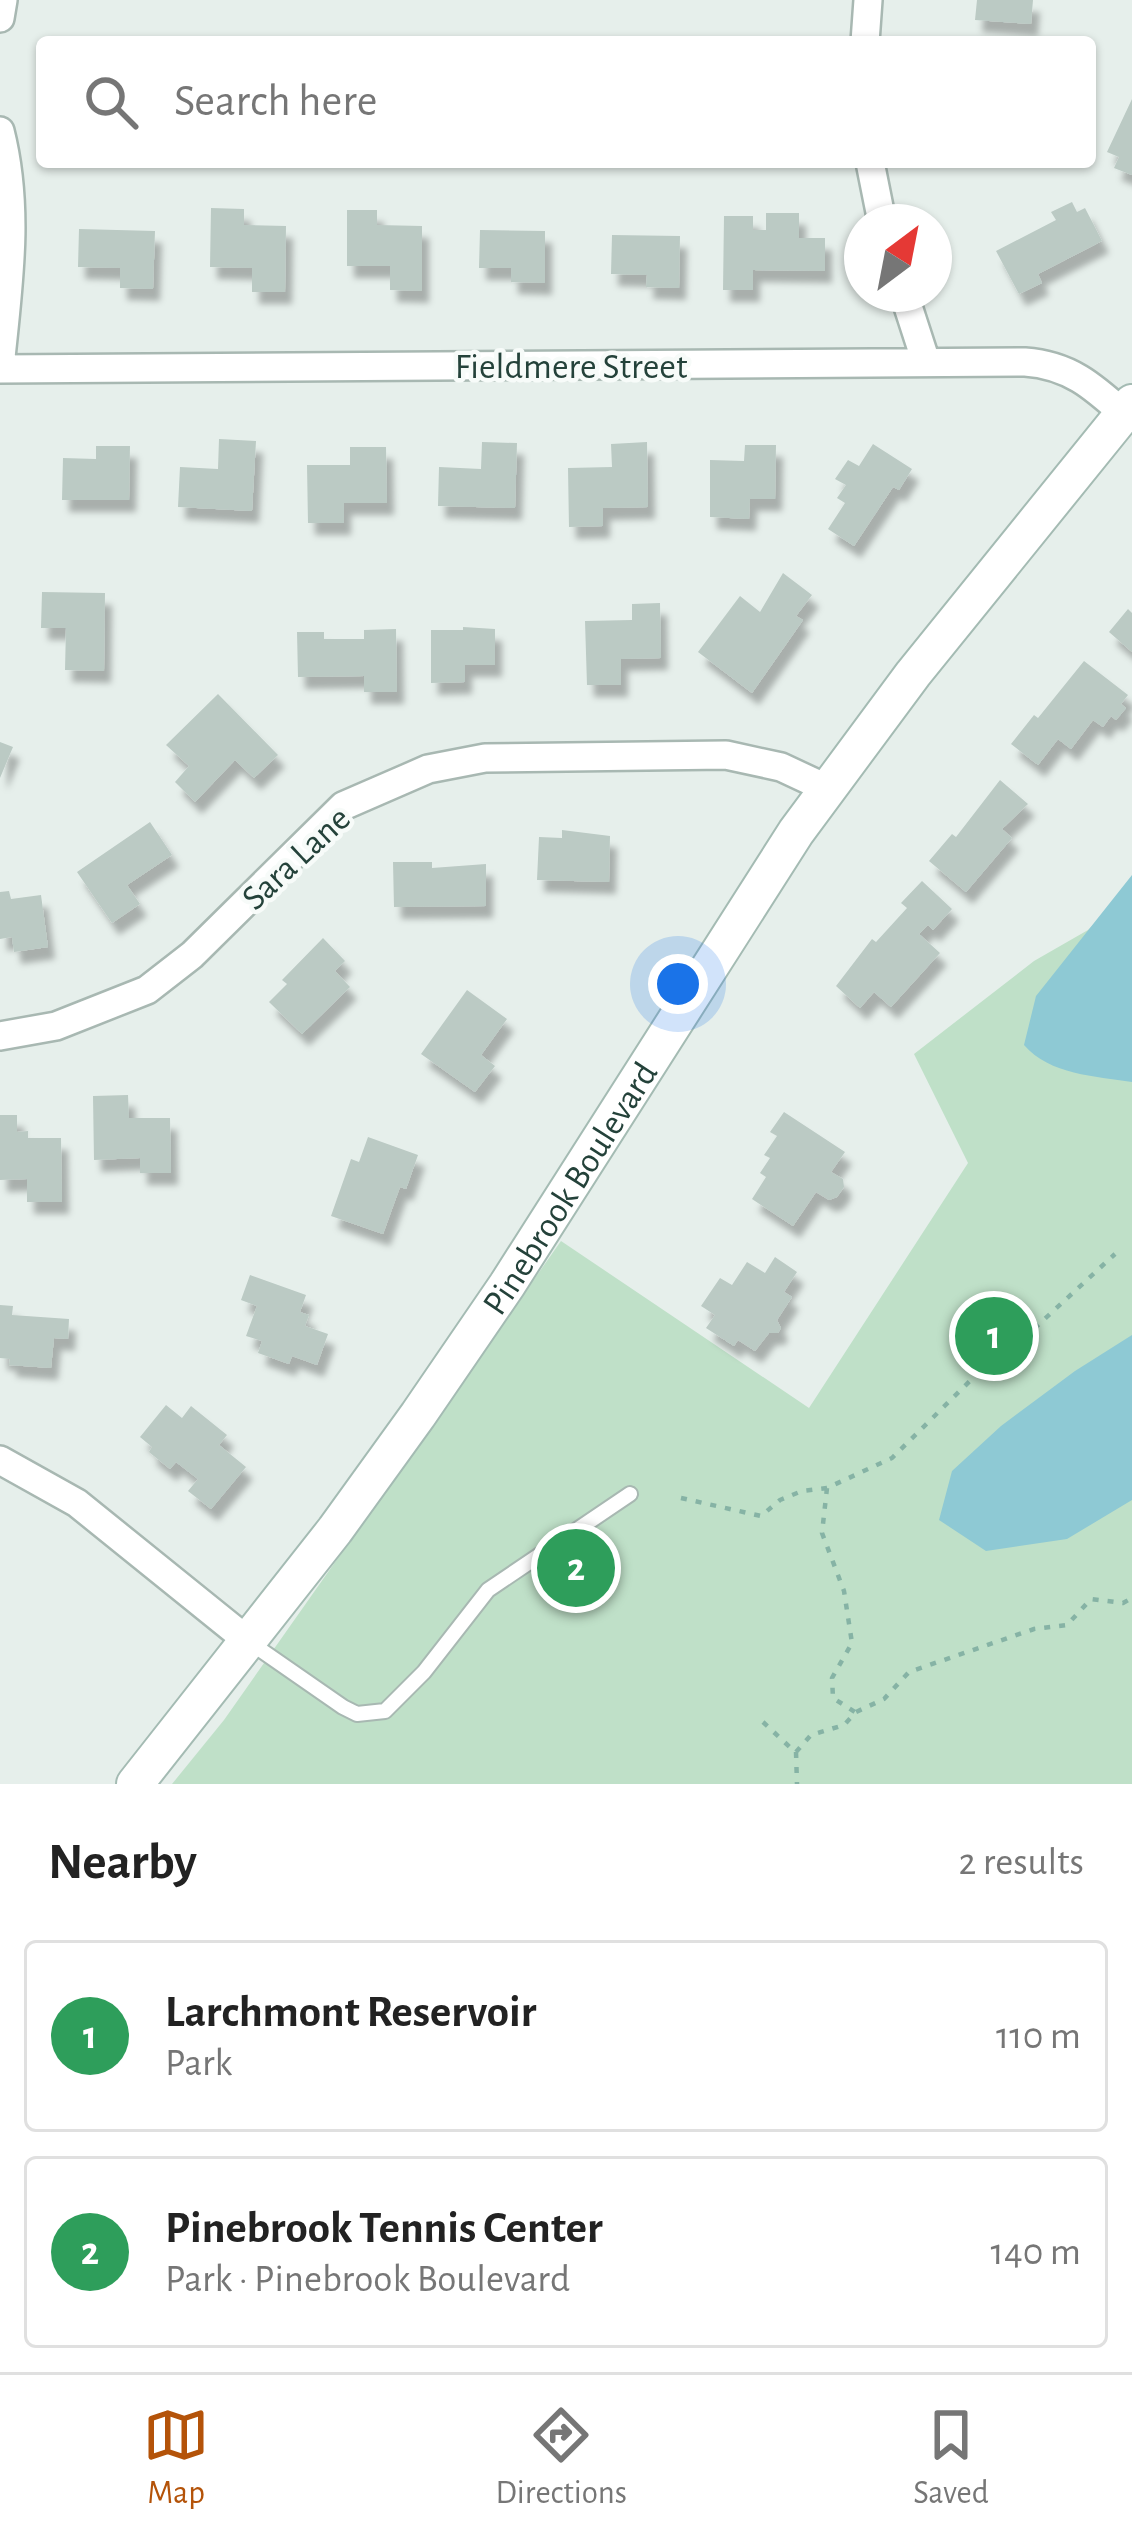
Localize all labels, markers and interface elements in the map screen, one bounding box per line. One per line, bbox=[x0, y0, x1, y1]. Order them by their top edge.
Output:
search box bbox=[36, 36, 1096, 168]
icon: search bbox=[78, 69, 144, 135]
text: Search here bbox=[174, 79, 377, 124]
north arrow bbox=[844, 204, 952, 312]
street label: Fieldmere Street bbox=[455, 349, 688, 385]
street label: Sara Lane bbox=[236, 800, 357, 917]
your location bbox=[648, 954, 708, 1014]
street label: Pinebrook Boulevard bbox=[477, 1056, 664, 1322]
pin: 1 bbox=[955, 1291, 1033, 1381]
pin: 2 bbox=[537, 1523, 615, 1613]
text: Nearby bbox=[48, 1837, 197, 1888]
text: 2 results bbox=[958, 1843, 1084, 1882]
text: Larchmont Reservoir bbox=[165, 1990, 536, 2035]
text: 1 bbox=[83, 2017, 97, 2056]
text: 110 m bbox=[996, 2017, 1081, 2056]
text: Park bbox=[165, 2044, 232, 2083]
text: Pinebrook Tennis Center bbox=[165, 2206, 603, 2251]
text: 2 bbox=[81, 2233, 99, 2272]
text: 140 m bbox=[991, 2233, 1081, 2272]
text: Park · Pinebrook Boulevard bbox=[165, 2260, 570, 2299]
tab: Map bbox=[143, 2402, 209, 2514]
tab: Directions bbox=[495, 2402, 627, 2514]
tab: Saved bbox=[913, 2402, 989, 2514]

